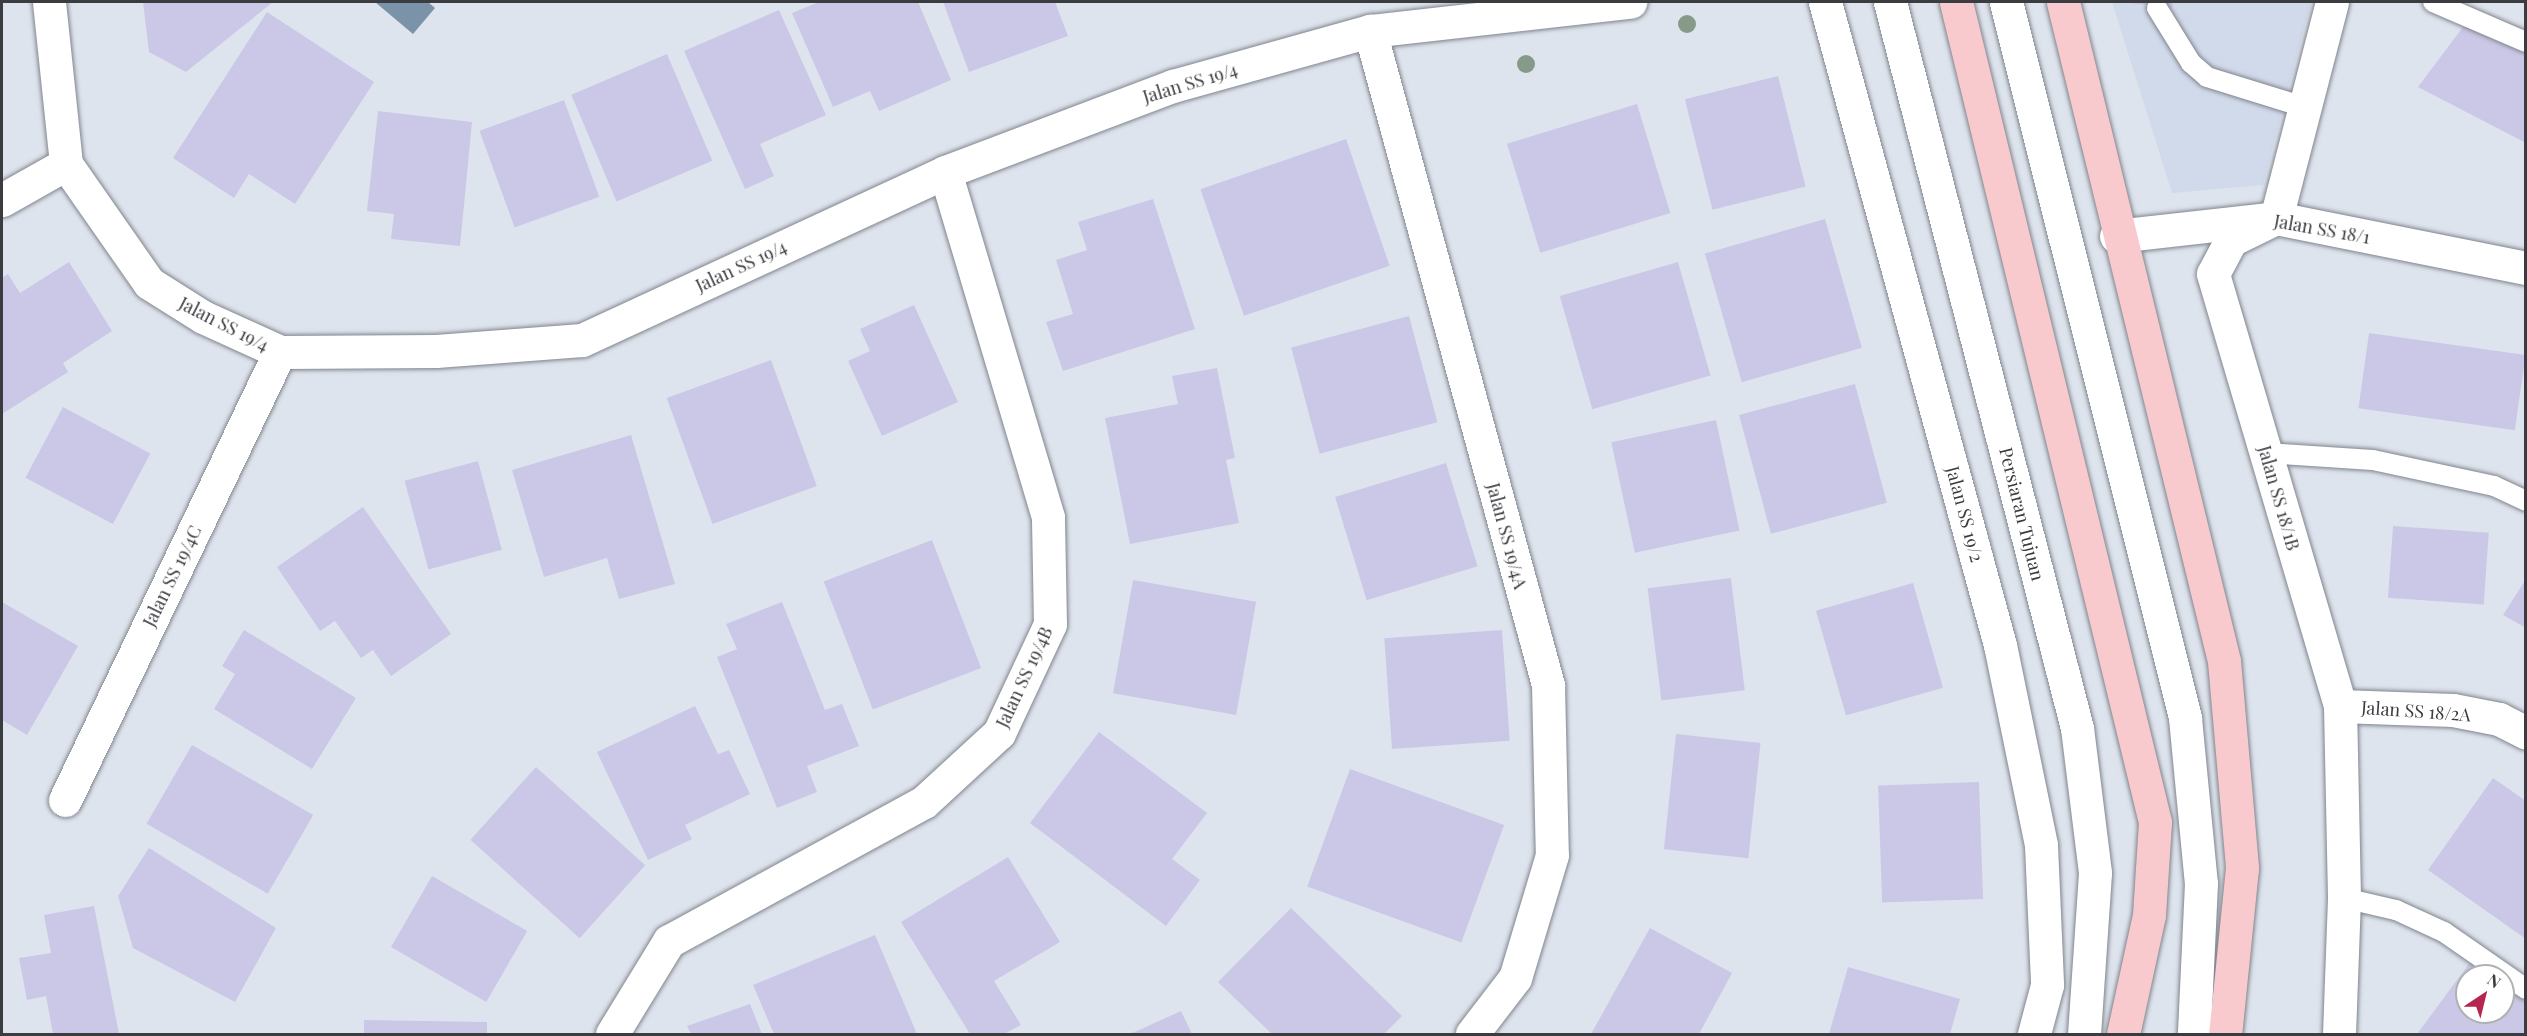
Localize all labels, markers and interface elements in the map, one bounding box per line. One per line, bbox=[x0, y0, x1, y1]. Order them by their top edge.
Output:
street label: Jalan SS 19/4 bbox=[1140, 58, 1240, 108]
street label: Jalan SS 18/1 bbox=[2272, 210, 2372, 248]
street label: Jalan SS 19/4 bbox=[692, 236, 790, 296]
street label: Jalan SS 19/4 bbox=[175, 292, 273, 356]
street label: Jalan SS 18/1B bbox=[2254, 443, 2304, 553]
street label: Persiaran Tujuan bbox=[1995, 445, 2049, 583]
street label: Jalan SS 19/2 bbox=[1942, 464, 1988, 564]
street label: Jalan SS 19/4A bbox=[1482, 480, 1532, 592]
street label: Jalan SS 19/4C bbox=[138, 522, 206, 630]
street label: Jalan SS 19/4B bbox=[991, 623, 1057, 731]
street label: Jalan SS 18/2A bbox=[2360, 696, 2472, 726]
north arrow bbox=[2455, 964, 2515, 1024]
text: N bbox=[2484, 969, 2505, 992]

